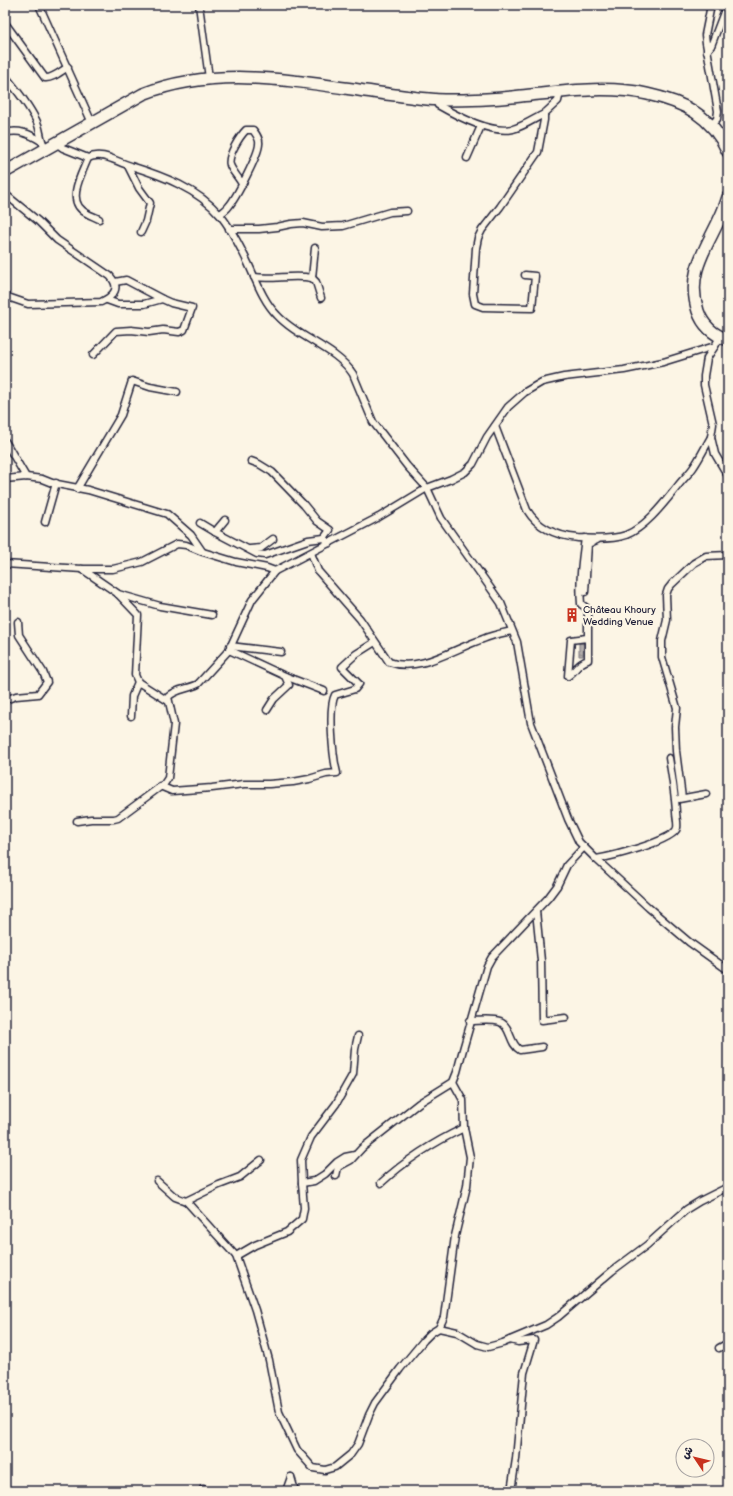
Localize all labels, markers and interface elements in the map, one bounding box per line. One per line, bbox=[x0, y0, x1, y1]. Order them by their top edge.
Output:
place label: Château Khoury Wedding Venue bbox=[583, 604, 656, 628]
building icon: Château Khoury Wedding Venue bbox=[564, 607, 580, 623]
north arrow bbox=[675, 1438, 715, 1478]
text: ش bbox=[678, 1444, 696, 1461]

